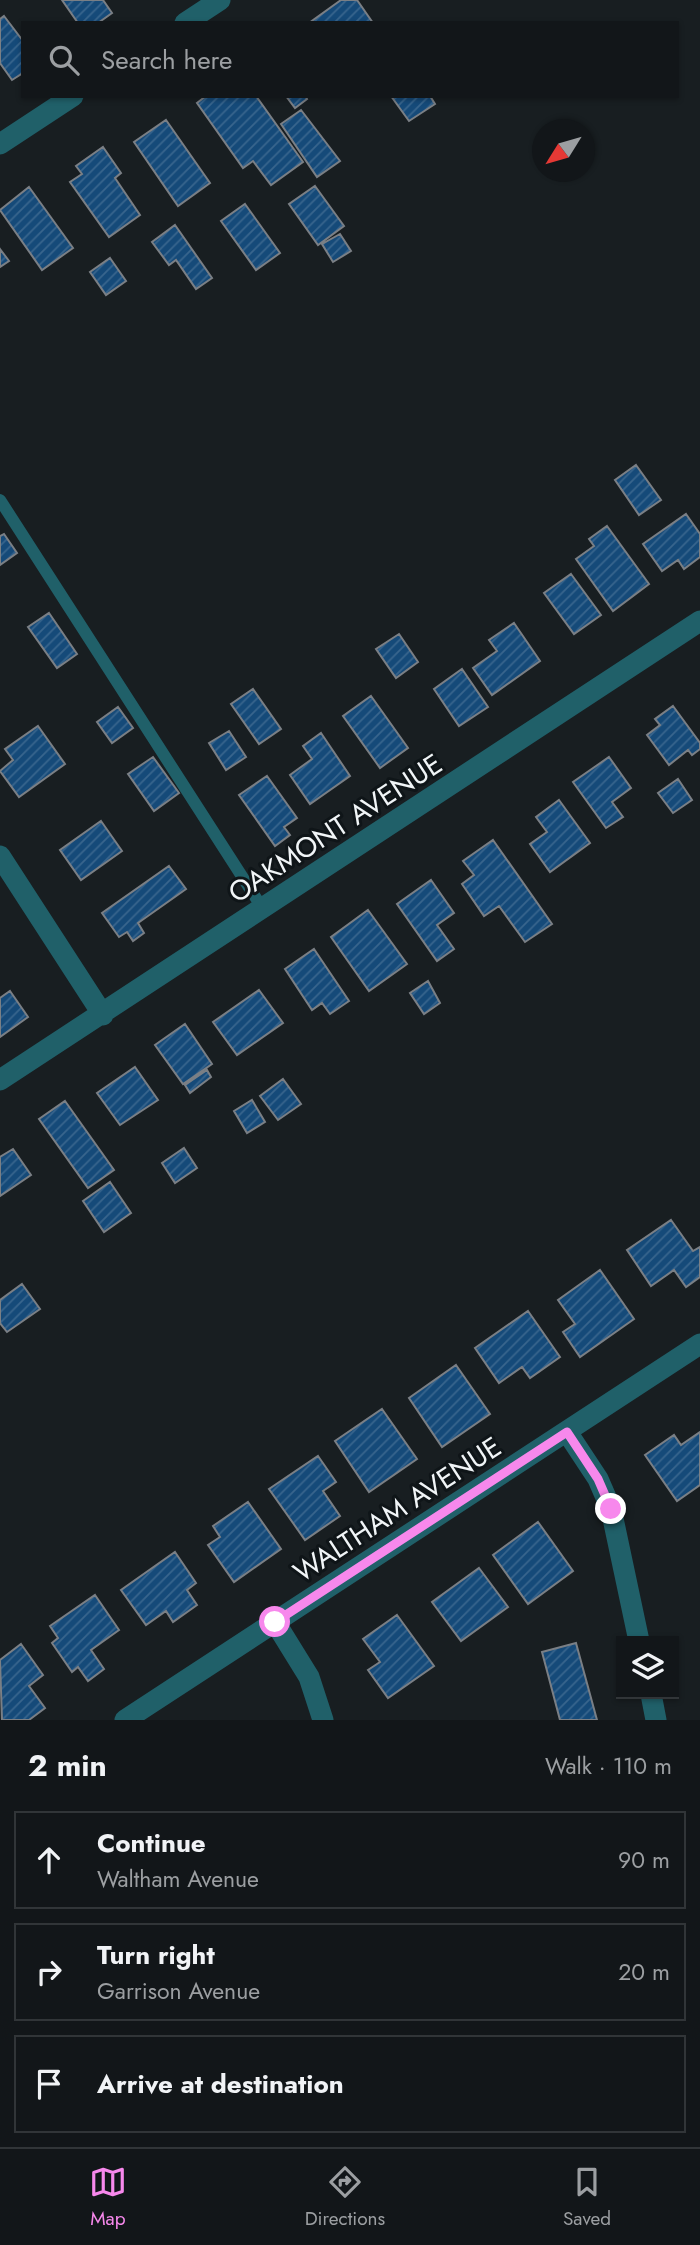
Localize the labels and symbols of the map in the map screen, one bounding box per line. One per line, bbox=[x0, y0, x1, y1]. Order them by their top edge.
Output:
north arrow bbox=[532, 119, 595, 182]
street label: OAKMONT AVENUE bbox=[220, 744, 450, 913]
street label: WALTHAM AVENUE bbox=[285, 1427, 509, 1592]
route end bbox=[595, 1493, 626, 1524]
route start bbox=[259, 1606, 290, 1637]

